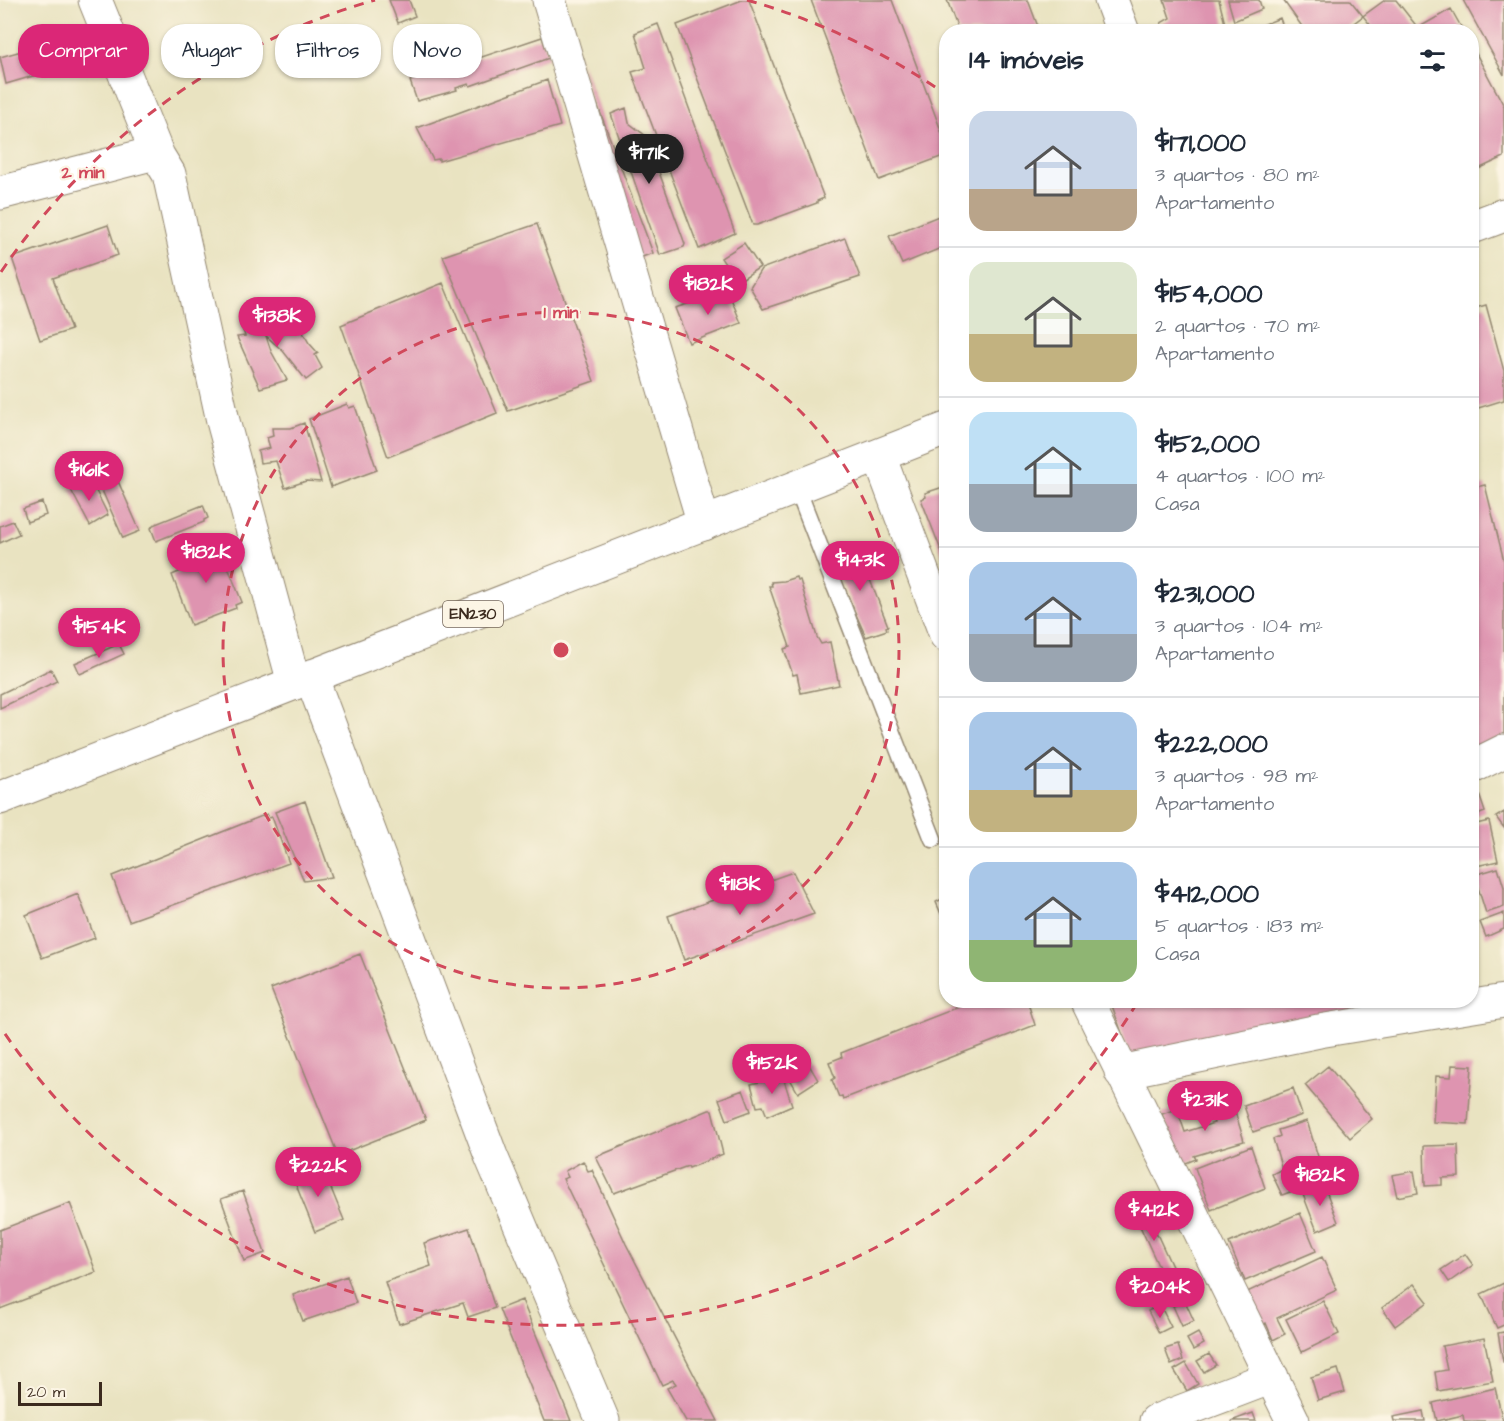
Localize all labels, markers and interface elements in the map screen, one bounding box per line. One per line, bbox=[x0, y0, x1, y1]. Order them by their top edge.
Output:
chip: Comprar bbox=[18, 24, 149, 78]
chip: Alugar bbox=[161, 24, 263, 78]
chip: Filtros bbox=[275, 24, 381, 78]
chip: Novo bbox=[393, 24, 482, 78]
text: 14 imóveis bbox=[969, 42, 1084, 78]
icon: filters bbox=[1416, 44, 1449, 77]
text: $171,000 bbox=[1155, 125, 1246, 161]
pin: $171K bbox=[607, 134, 691, 185]
icon: home bbox=[1017, 135, 1089, 207]
text: $171K bbox=[629, 139, 669, 167]
text: 2 min bbox=[60, 160, 105, 185]
text: 3 quartos · 80 m² bbox=[1155, 161, 1320, 189]
text: Apartamento bbox=[1155, 189, 1274, 217]
pin: $182K bbox=[666, 265, 750, 316]
text: $182K bbox=[683, 270, 733, 298]
text: $154,000 bbox=[1155, 276, 1263, 312]
icon: home bbox=[1017, 286, 1089, 358]
pin: $138K bbox=[235, 297, 319, 348]
text: 1 min bbox=[543, 300, 579, 325]
text: $138K bbox=[253, 302, 301, 330]
text: 2 quartos · 70 m² bbox=[1155, 312, 1320, 340]
text: Apartamento bbox=[1155, 340, 1274, 368]
text: $152,000 bbox=[1155, 426, 1260, 462]
icon: home bbox=[1017, 436, 1089, 508]
pin: $161K bbox=[47, 451, 131, 502]
text: $161K bbox=[69, 456, 109, 484]
text: 4 quartos · 100 m² bbox=[1155, 462, 1325, 490]
text: Casa bbox=[1155, 490, 1200, 518]
pin: $182K bbox=[164, 533, 248, 584]
text: $182K bbox=[181, 538, 231, 566]
pin: $143K bbox=[818, 541, 902, 592]
text: $143K bbox=[835, 546, 885, 574]
text: $231,000 bbox=[1155, 576, 1255, 612]
icon: home bbox=[1017, 586, 1089, 658]
road number: EN230 bbox=[443, 601, 503, 627]
pin: $154K bbox=[57, 608, 141, 659]
text: 3 quartos · 104 m² bbox=[1155, 612, 1323, 640]
text: $154K bbox=[72, 613, 126, 641]
centre of rings bbox=[551, 640, 571, 660]
text: Apartamento bbox=[1155, 640, 1274, 668]
text: $222,000 bbox=[1155, 726, 1268, 762]
icon: home bbox=[1017, 736, 1089, 808]
text: 3 quartos · 98 m² bbox=[1155, 762, 1318, 790]
text: Apartamento bbox=[1155, 790, 1274, 818]
pin: $118K bbox=[698, 865, 782, 916]
text: $118K bbox=[719, 870, 761, 898]
text: $412,000 bbox=[1155, 876, 1259, 912]
icon: home bbox=[1017, 886, 1089, 958]
text: 5 quartos · 183 m² bbox=[1155, 912, 1324, 940]
text: Casa bbox=[1155, 940, 1200, 968]
pin: $152K bbox=[730, 1044, 814, 1095]
text: $152K bbox=[746, 1049, 798, 1077]
pin: $231K bbox=[1163, 1081, 1247, 1132]
text: $231K bbox=[1181, 1086, 1229, 1114]
pin: $222K bbox=[276, 1147, 360, 1198]
text: $222K bbox=[289, 1152, 347, 1180]
pin: $182K bbox=[1278, 1156, 1362, 1207]
text: $182K bbox=[1295, 1161, 1345, 1189]
pin: $412K bbox=[1112, 1191, 1196, 1242]
text: $412K bbox=[1129, 1196, 1179, 1224]
pin: $204K bbox=[1118, 1268, 1202, 1319]
text: $204K bbox=[1130, 1273, 1190, 1301]
scale bar bbox=[18, 1379, 102, 1406]
text: 20 m bbox=[27, 1381, 65, 1403]

